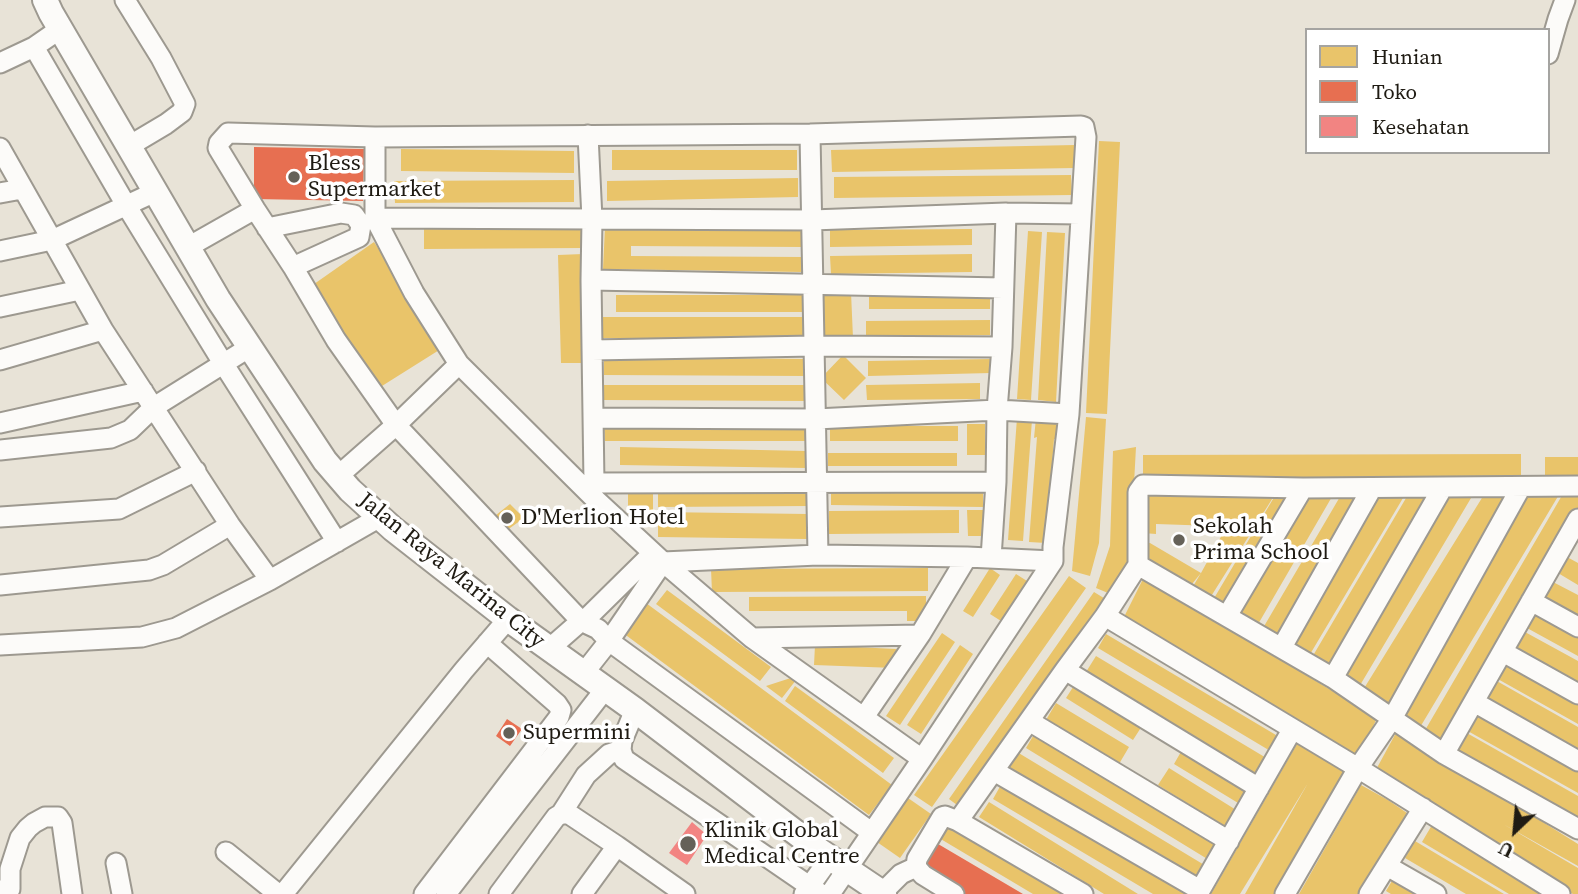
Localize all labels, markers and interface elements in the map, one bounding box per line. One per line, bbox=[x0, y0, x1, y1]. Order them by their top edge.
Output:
legend bbox=[1305, 28, 1550, 154]
text: Hunian bbox=[1372, 42, 1443, 71]
text: Toko bbox=[1372, 77, 1417, 106]
text: Kesehatan bbox=[1372, 112, 1469, 141]
place label: Bless Supermarket bbox=[308, 150, 441, 204]
marker: Bless Supermarket bbox=[286, 169, 302, 185]
street label: Jalan Raya Marina City bbox=[352, 487, 550, 655]
place label: D'Merlion Hotel bbox=[521, 504, 685, 532]
marker: D'Merlion Hotel bbox=[499, 510, 515, 526]
place label: Sekolah Prima School bbox=[1193, 513, 1329, 567]
marker: Sekolah Prima School bbox=[1171, 532, 1187, 548]
place label: Supermini bbox=[523, 719, 631, 747]
marker: Supermini bbox=[501, 725, 517, 741]
north arrow bbox=[1480, 796, 1550, 866]
place label: Klinik Global Medical Centre bbox=[704, 817, 860, 871]
marker: Klinik Global Medical Centre bbox=[678, 834, 698, 854]
text: U bbox=[1494, 835, 1518, 865]

